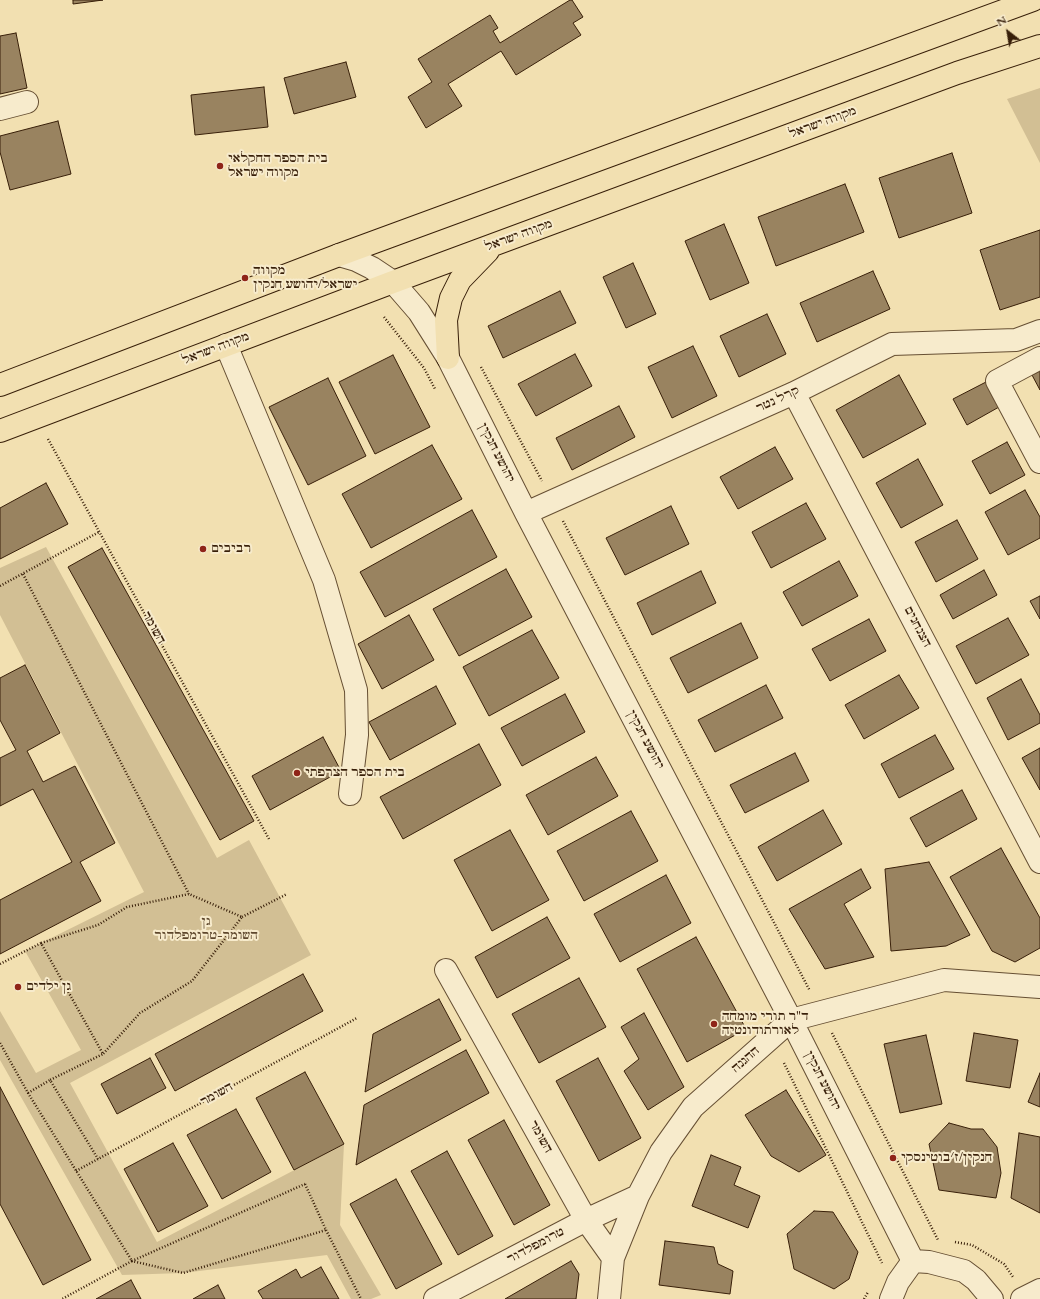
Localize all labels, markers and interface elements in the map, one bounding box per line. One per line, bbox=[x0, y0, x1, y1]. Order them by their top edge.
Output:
north arrow bbox=[988, 12, 1028, 52]
text: N bbox=[994, 12, 1010, 30]
street label: מקווה ישראל bbox=[787, 104, 859, 142]
place label: בית הספר החקלאי מקווה ישראל bbox=[228, 152, 328, 180]
marker: בית הספר החקלאי מקווה ישראל bbox=[215, 161, 225, 171]
street label: מקווה ישראל bbox=[483, 217, 555, 255]
place label: מקווה ישראל/יהושע חנקין bbox=[253, 264, 357, 292]
marker: מקווה ישראל/יהושע חנקין bbox=[240, 273, 250, 283]
street label: מקווה ישראל bbox=[180, 330, 252, 368]
street label: קרל נטר bbox=[754, 384, 802, 416]
street label: יהושע חנקין bbox=[475, 421, 517, 485]
place label: רביבים bbox=[211, 542, 251, 556]
marker: רביבים bbox=[198, 544, 208, 554]
street label: הצנחנים bbox=[900, 604, 934, 650]
street label: השומר bbox=[138, 609, 168, 647]
street label: יהושע חנקין bbox=[623, 708, 667, 772]
place label: בית הספר הצרפתי bbox=[305, 766, 405, 780]
marker: בית הספר הצרפתי bbox=[292, 768, 302, 778]
park label: גן השומר-טרומפלדור bbox=[154, 915, 258, 943]
place label: גן ילדים bbox=[26, 980, 71, 994]
marker: גן ילדים bbox=[13, 982, 23, 992]
place label: ד"ר תורי מומחה לאורתודונטיה bbox=[722, 1010, 809, 1038]
marker: ד"ר תורי מומחה לאורתודונטיה bbox=[709, 1019, 719, 1029]
street label: ההגנה bbox=[729, 1044, 763, 1076]
street label: יהושע חנקין bbox=[801, 1049, 843, 1113]
street label: השומר bbox=[198, 1080, 236, 1110]
street label: השומר bbox=[525, 1118, 555, 1156]
place label: חנקין/ז׳בוטינסקי bbox=[901, 1151, 992, 1165]
marker: חנקין/ז׳בוטינסקי bbox=[888, 1153, 898, 1163]
street label: טרומפלדור bbox=[505, 1225, 567, 1267]

